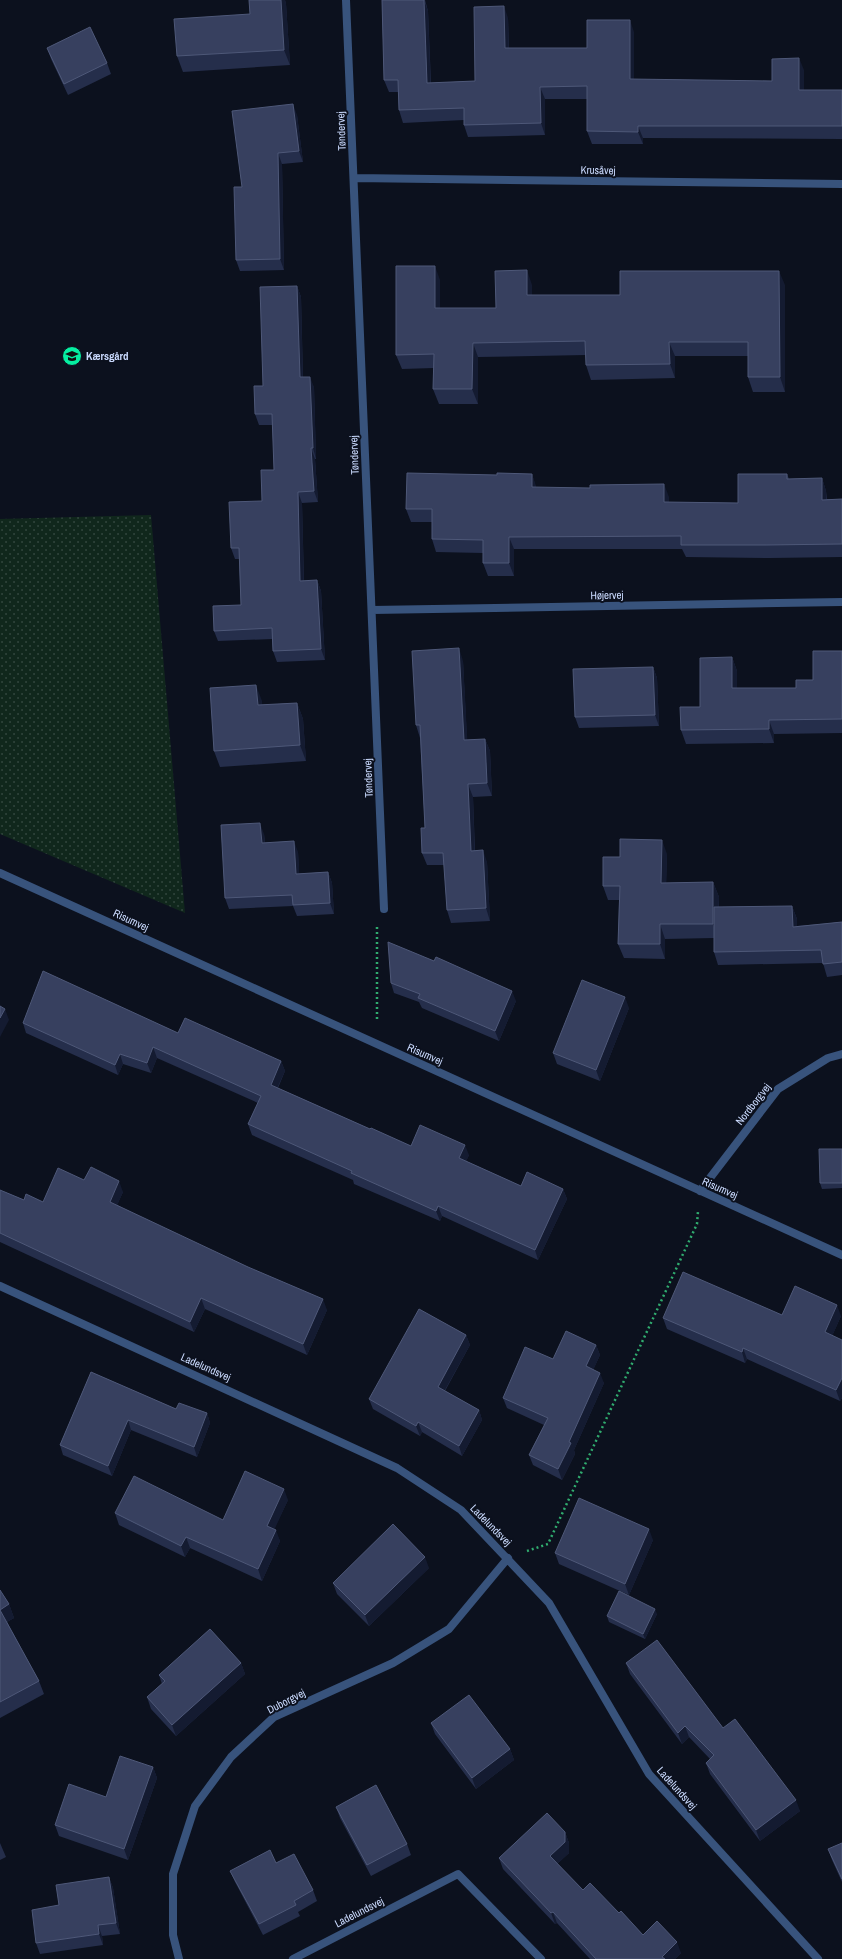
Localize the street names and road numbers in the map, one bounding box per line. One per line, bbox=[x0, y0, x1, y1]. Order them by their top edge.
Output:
street label: Tøndervej bbox=[333, 111, 349, 151]
street label: Krusåvej bbox=[580, 163, 616, 177]
street label: Tøndervej bbox=[346, 435, 362, 475]
street label: Højervej bbox=[590, 588, 624, 602]
street label: Tøndervej bbox=[360, 758, 376, 798]
street label: Risumvej bbox=[111, 906, 151, 934]
street label: Risumvej bbox=[405, 1040, 445, 1068]
street label: Nordborgvej bbox=[732, 1080, 774, 1128]
street label: Risumvej bbox=[700, 1174, 740, 1202]
street label: Ladelundsvej bbox=[179, 1350, 233, 1384]
street label: Ladelundsvej bbox=[467, 1501, 515, 1549]
street label: Duborgvej bbox=[265, 1685, 307, 1717]
street label: Ladelundsvej bbox=[654, 1764, 700, 1812]
street label: Ladelundsvej bbox=[332, 1894, 386, 1930]

